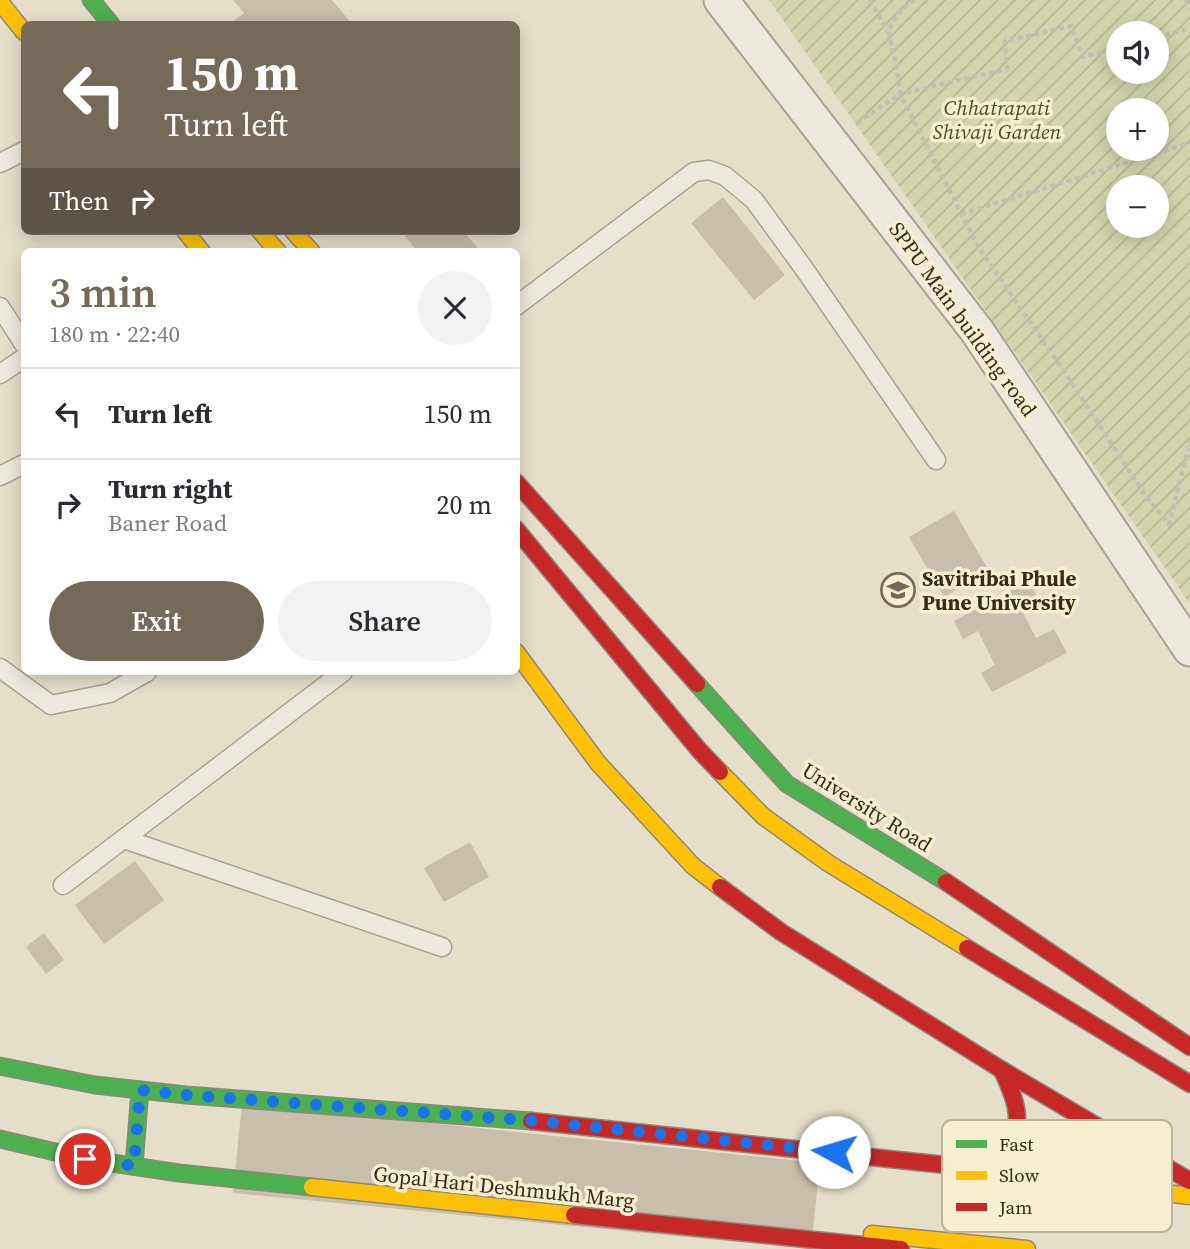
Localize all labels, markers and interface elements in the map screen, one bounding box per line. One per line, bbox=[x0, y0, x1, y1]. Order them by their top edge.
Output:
map controls bbox=[1106, 21, 1169, 238]
button: sound bbox=[1106, 21, 1169, 84]
text: 150 m bbox=[164, 39, 299, 106]
icon: left bbox=[49, 49, 140, 140]
park label: Chhatrapati Shivaji Garden bbox=[933, 93, 1062, 146]
button: + bbox=[1106, 98, 1169, 161]
text: Turn left bbox=[164, 103, 288, 147]
button: − bbox=[1106, 175, 1169, 238]
icon: right bbox=[123, 182, 161, 220]
text: Then bbox=[49, 183, 109, 219]
street label: SPPU Main building road bbox=[882, 216, 1044, 422]
text: 3 min bbox=[49, 263, 157, 321]
button: close bbox=[418, 271, 492, 345]
text: 180 m · 22:40 bbox=[49, 318, 180, 350]
icon: left bbox=[49, 395, 87, 433]
text: Turn left bbox=[108, 396, 212, 432]
text: 150 m bbox=[424, 396, 492, 432]
text: Turn right bbox=[108, 471, 232, 507]
icon: right bbox=[49, 486, 87, 524]
text: 20 m bbox=[437, 487, 492, 523]
text: Baner Road bbox=[108, 507, 227, 539]
place label: Savitribai Phule Pune University bbox=[922, 564, 1077, 617]
school or university icon: Savitribai Phule Pune University bbox=[879, 571, 917, 609]
button: Exit bbox=[49, 581, 264, 661]
button: Share bbox=[278, 581, 492, 661]
street label: University Road bbox=[796, 755, 938, 859]
position arrow bbox=[797, 1115, 871, 1189]
legend bbox=[942, 1120, 1172, 1232]
pin bbox=[55, 1129, 115, 1189]
text: Fast bbox=[999, 1131, 1034, 1157]
icon: arrive bbox=[66, 1140, 104, 1178]
street label: Gopal Hari Deshmukh Marg bbox=[372, 1159, 636, 1215]
text: Slow bbox=[999, 1162, 1040, 1188]
text: Jam bbox=[998, 1194, 1032, 1220]

